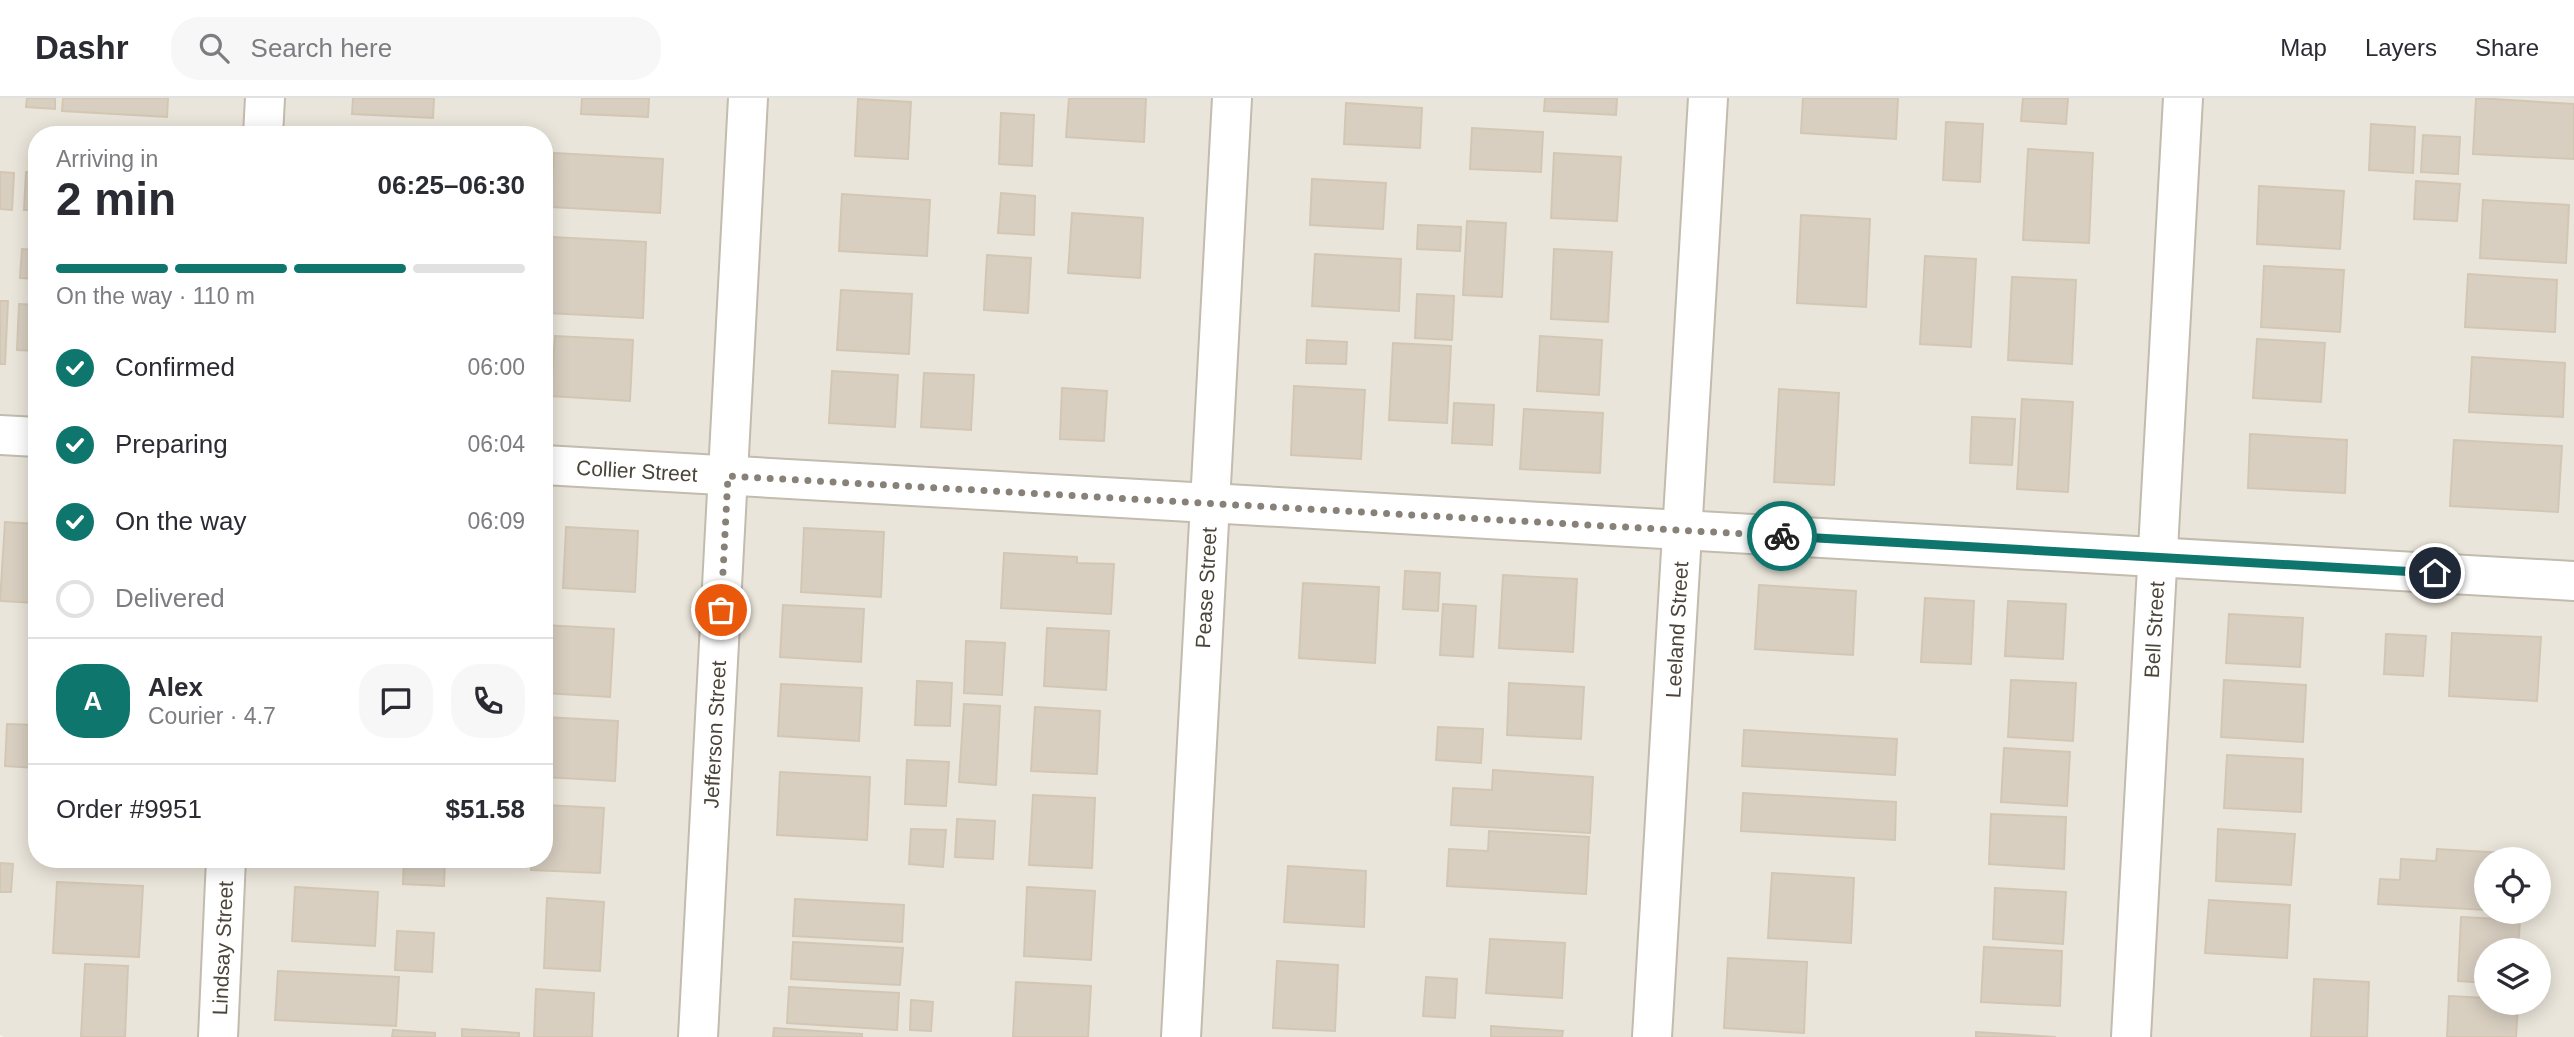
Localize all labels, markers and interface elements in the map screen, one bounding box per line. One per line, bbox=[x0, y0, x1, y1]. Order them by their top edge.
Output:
search box bbox=[171, 17, 661, 80]
text: Dashr bbox=[35, 29, 129, 66]
icon: search bbox=[195, 29, 233, 67]
text: Search here bbox=[251, 33, 392, 63]
text: Map bbox=[2280, 34, 2327, 61]
text: Layers bbox=[2365, 34, 2437, 61]
text: Share bbox=[2475, 34, 2539, 61]
text: Arriving in bbox=[56, 146, 158, 172]
text: 06:25–06:30 bbox=[378, 170, 525, 200]
text: 2 min bbox=[56, 173, 176, 225]
text: On the way · 110 m bbox=[56, 283, 255, 309]
icon: check bbox=[56, 349, 94, 387]
text: Confirmed bbox=[115, 352, 235, 382]
text: 06:00 bbox=[467, 354, 525, 380]
icon: check bbox=[56, 426, 94, 464]
text: Preparing bbox=[115, 429, 228, 459]
text: 06:04 bbox=[467, 431, 525, 457]
street label: Collier Street bbox=[576, 455, 698, 485]
courier bbox=[1747, 501, 1817, 571]
icon: check bbox=[56, 503, 94, 541]
text: On the way bbox=[115, 506, 247, 536]
text: 06:09 bbox=[467, 508, 525, 534]
icon: bike bbox=[1763, 517, 1801, 555]
street label: Pease Street bbox=[1191, 526, 1220, 649]
pin bbox=[2405, 543, 2465, 603]
icon: home bbox=[2416, 554, 2454, 592]
street label: Leeland Street bbox=[1661, 561, 1692, 699]
pin bbox=[691, 580, 751, 640]
street label: Bell Street bbox=[2139, 580, 2168, 679]
text: Delivered bbox=[115, 583, 225, 613]
icon: bag bbox=[702, 591, 740, 629]
street label: Jefferson Street bbox=[699, 660, 730, 809]
button: chat bbox=[359, 664, 433, 738]
button: phone bbox=[451, 664, 525, 738]
text: Alex bbox=[148, 672, 203, 702]
text: A bbox=[84, 686, 102, 716]
text: Courier · 4.7 bbox=[148, 703, 276, 729]
text: Order #9951 bbox=[56, 794, 202, 824]
text: $51.58 bbox=[445, 794, 525, 824]
map controls bbox=[2474, 847, 2551, 1015]
button: locate bbox=[2474, 847, 2551, 924]
street label: Lindsay Street bbox=[207, 880, 237, 1016]
button: layers bbox=[2474, 938, 2551, 1015]

